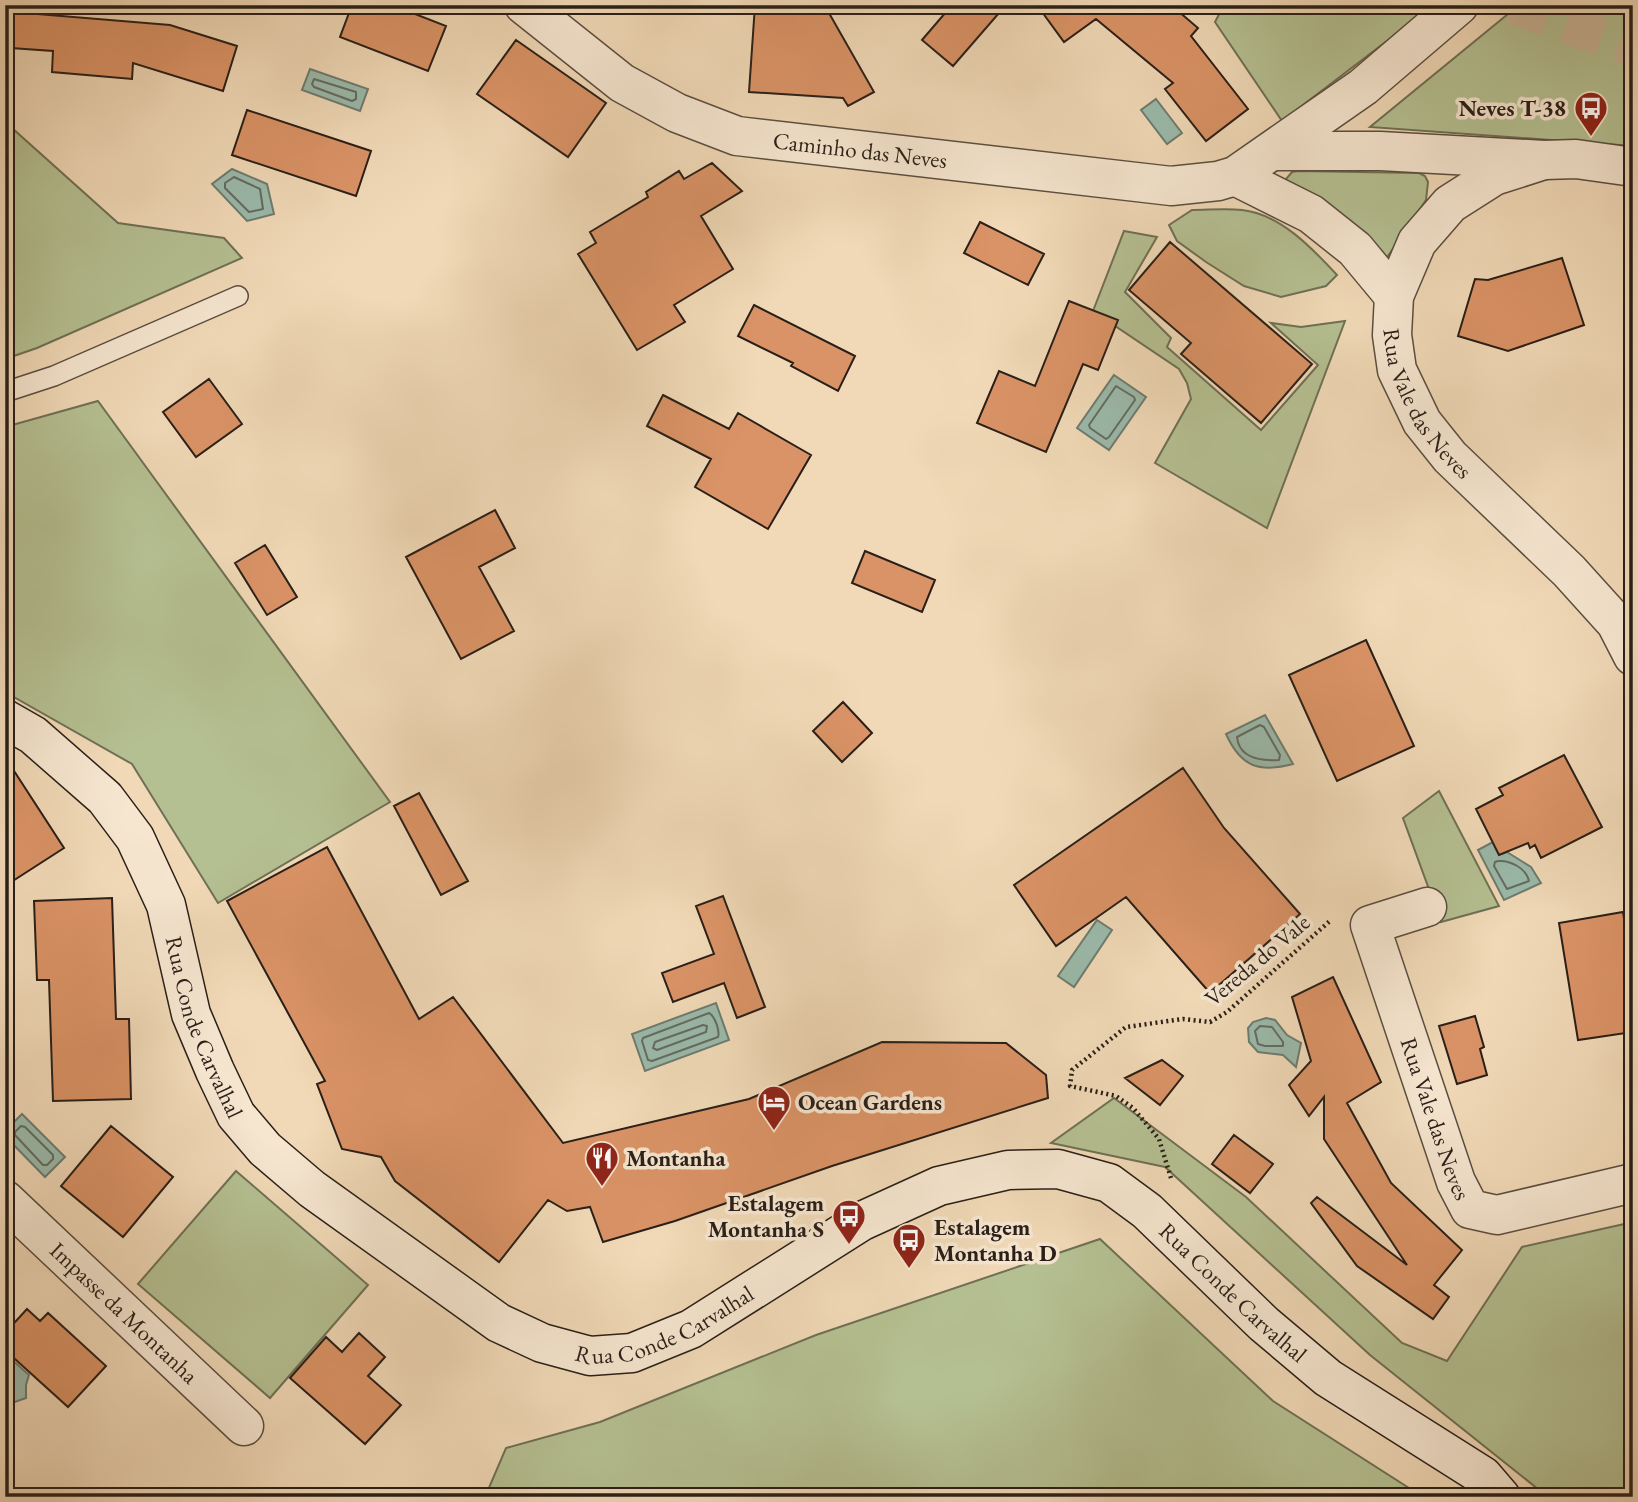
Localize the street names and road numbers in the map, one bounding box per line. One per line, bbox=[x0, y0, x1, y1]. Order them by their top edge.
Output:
street label: Caminho das Neves bbox=[771, 125, 949, 175]
street label: Rua Vale das Neves bbox=[1376, 326, 1479, 485]
street label: Vereda do Vale bbox=[1198, 907, 1316, 1013]
street label: Rua Conde Carvalhal bbox=[159, 933, 250, 1123]
street label: Rua Vale das Neves bbox=[1394, 1033, 1478, 1205]
street label: Rua Conde Carvalhal bbox=[1153, 1216, 1314, 1369]
street label: Impasse da Montanha bbox=[43, 1235, 205, 1391]
street label: Rua Conde Carvalhal bbox=[572, 1278, 760, 1371]

